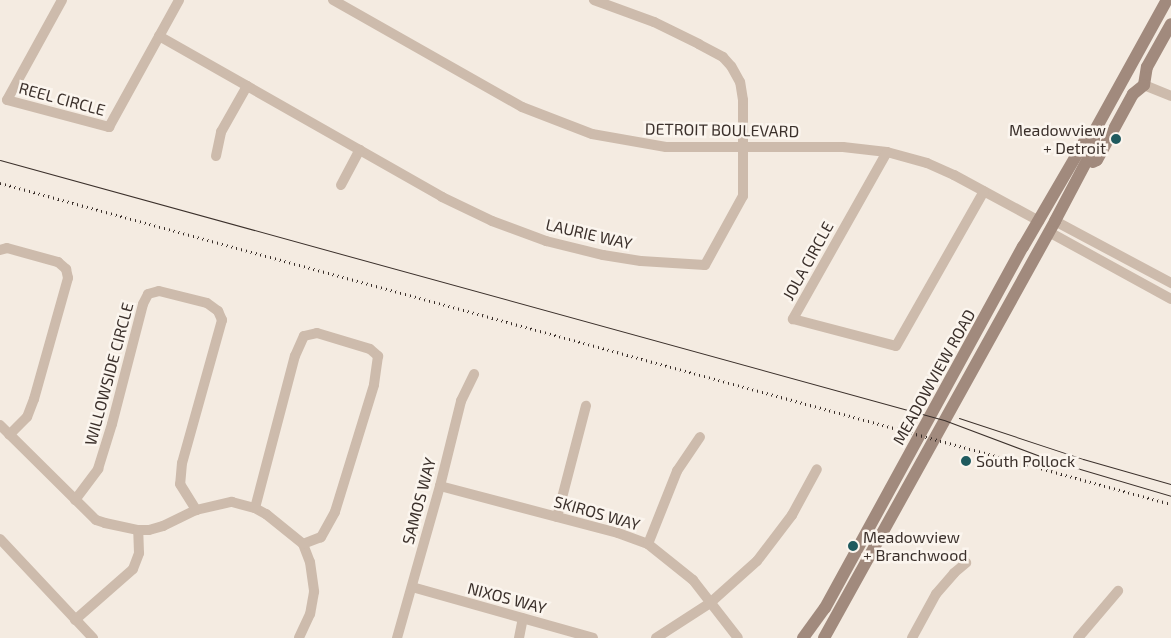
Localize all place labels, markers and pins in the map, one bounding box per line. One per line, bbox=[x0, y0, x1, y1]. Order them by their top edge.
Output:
place label: Meadowview + Detroit bbox=[1009, 120, 1106, 158]
marker: Meadowview + Detroit bbox=[1110, 133, 1122, 145]
place label: South Pollock bbox=[976, 451, 1075, 471]
marker: South Pollock bbox=[960, 455, 972, 467]
place label: Meadowview + Branchwood bbox=[863, 527, 967, 565]
marker: Meadowview + Branchwood bbox=[847, 540, 859, 552]

